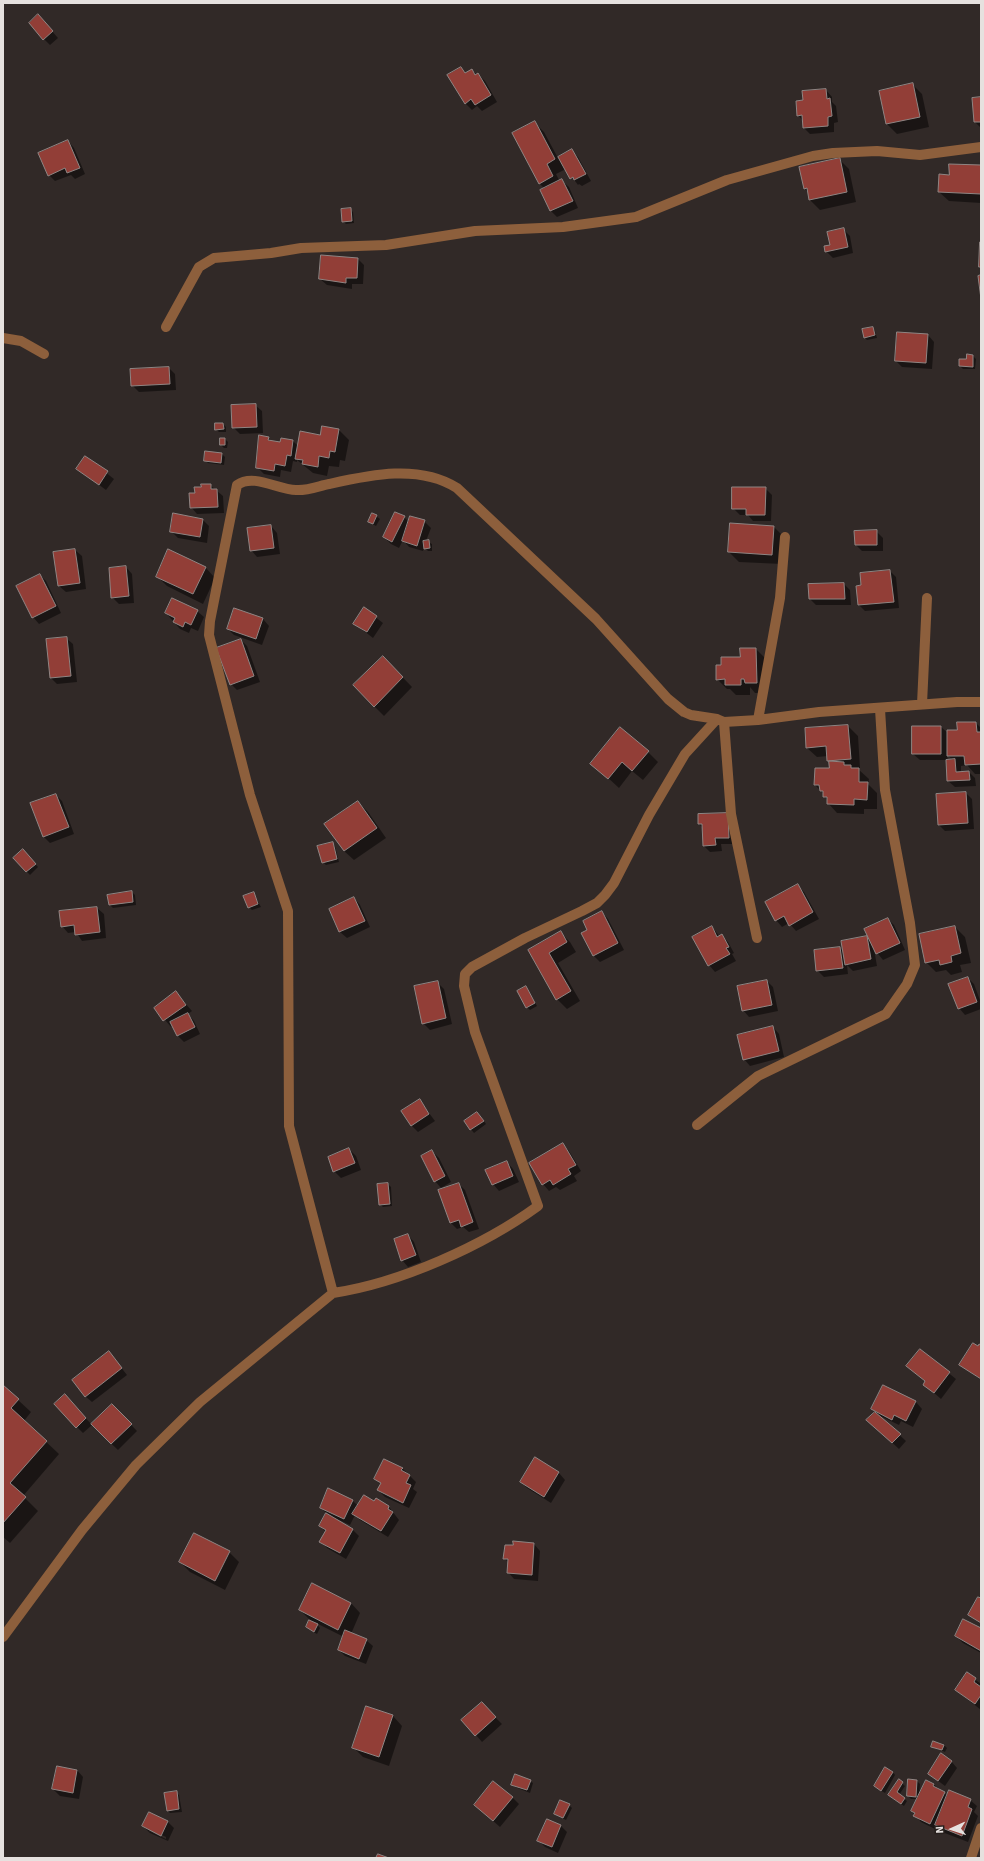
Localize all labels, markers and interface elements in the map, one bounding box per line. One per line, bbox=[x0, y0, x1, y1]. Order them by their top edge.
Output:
north arrow bbox=[932, 1809, 972, 1849]
text: N bbox=[932, 1826, 947, 1834]

